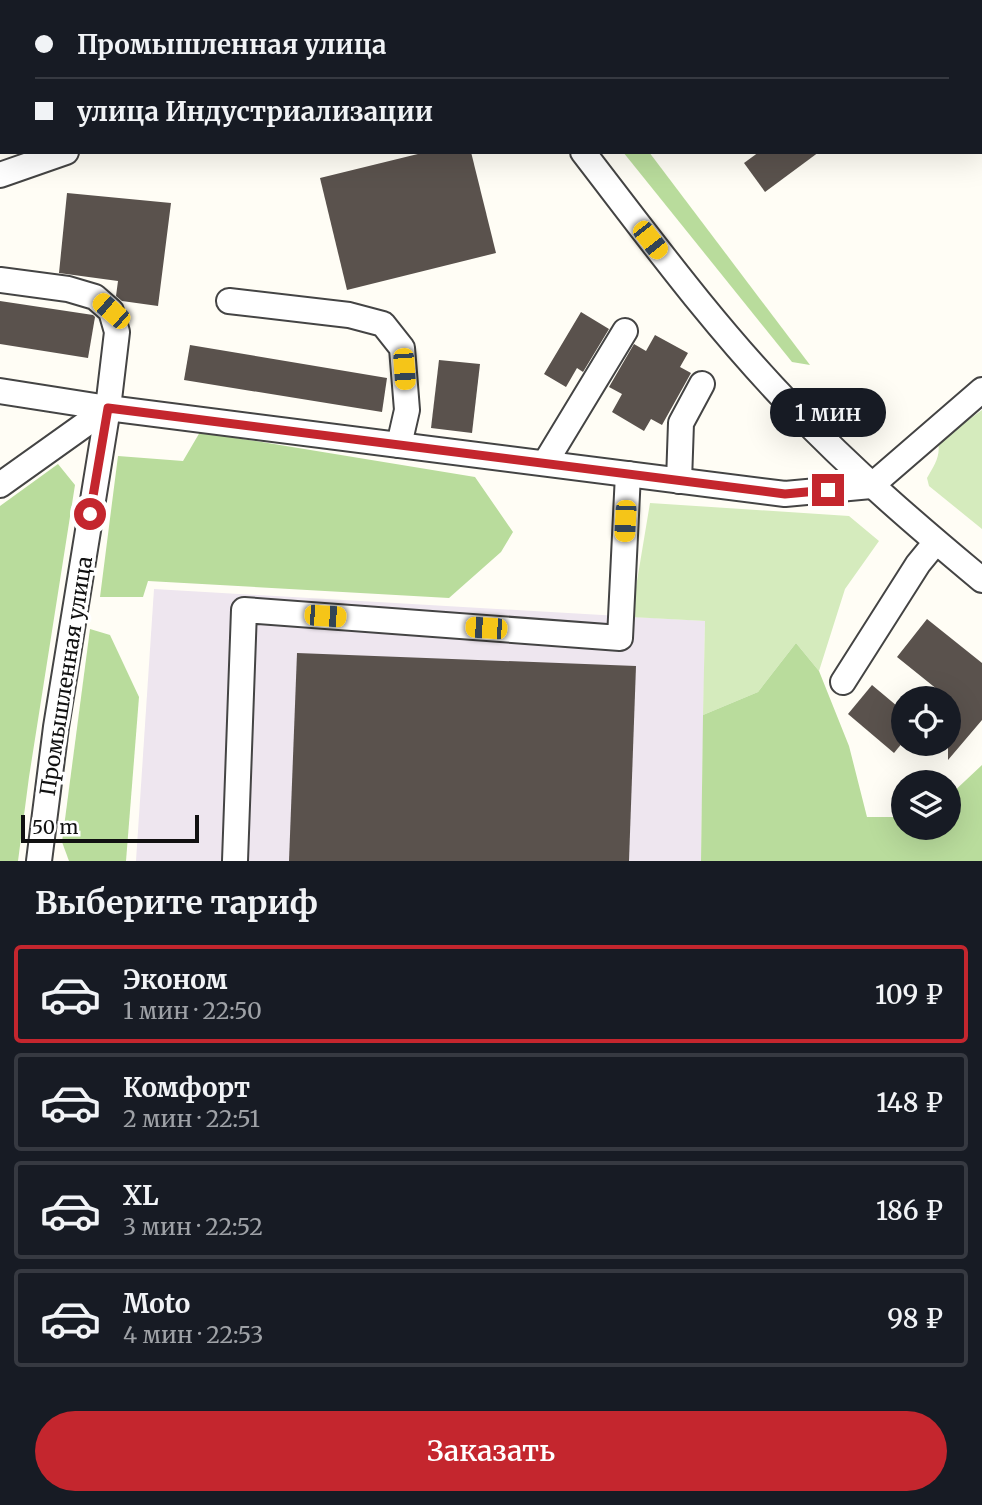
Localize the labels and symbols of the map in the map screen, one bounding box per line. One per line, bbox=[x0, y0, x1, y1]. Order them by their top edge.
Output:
car bbox=[629, 217, 672, 263]
car bbox=[89, 289, 134, 333]
car bbox=[393, 347, 416, 391]
callout: 1 мин bbox=[770, 388, 886, 438]
route end bbox=[812, 474, 844, 506]
route start bbox=[74, 498, 106, 530]
car bbox=[614, 499, 637, 543]
street label: Промышленная улица bbox=[34, 554, 98, 798]
car bbox=[304, 604, 347, 628]
car bbox=[465, 616, 508, 640]
scale bar bbox=[21, 812, 200, 844]

